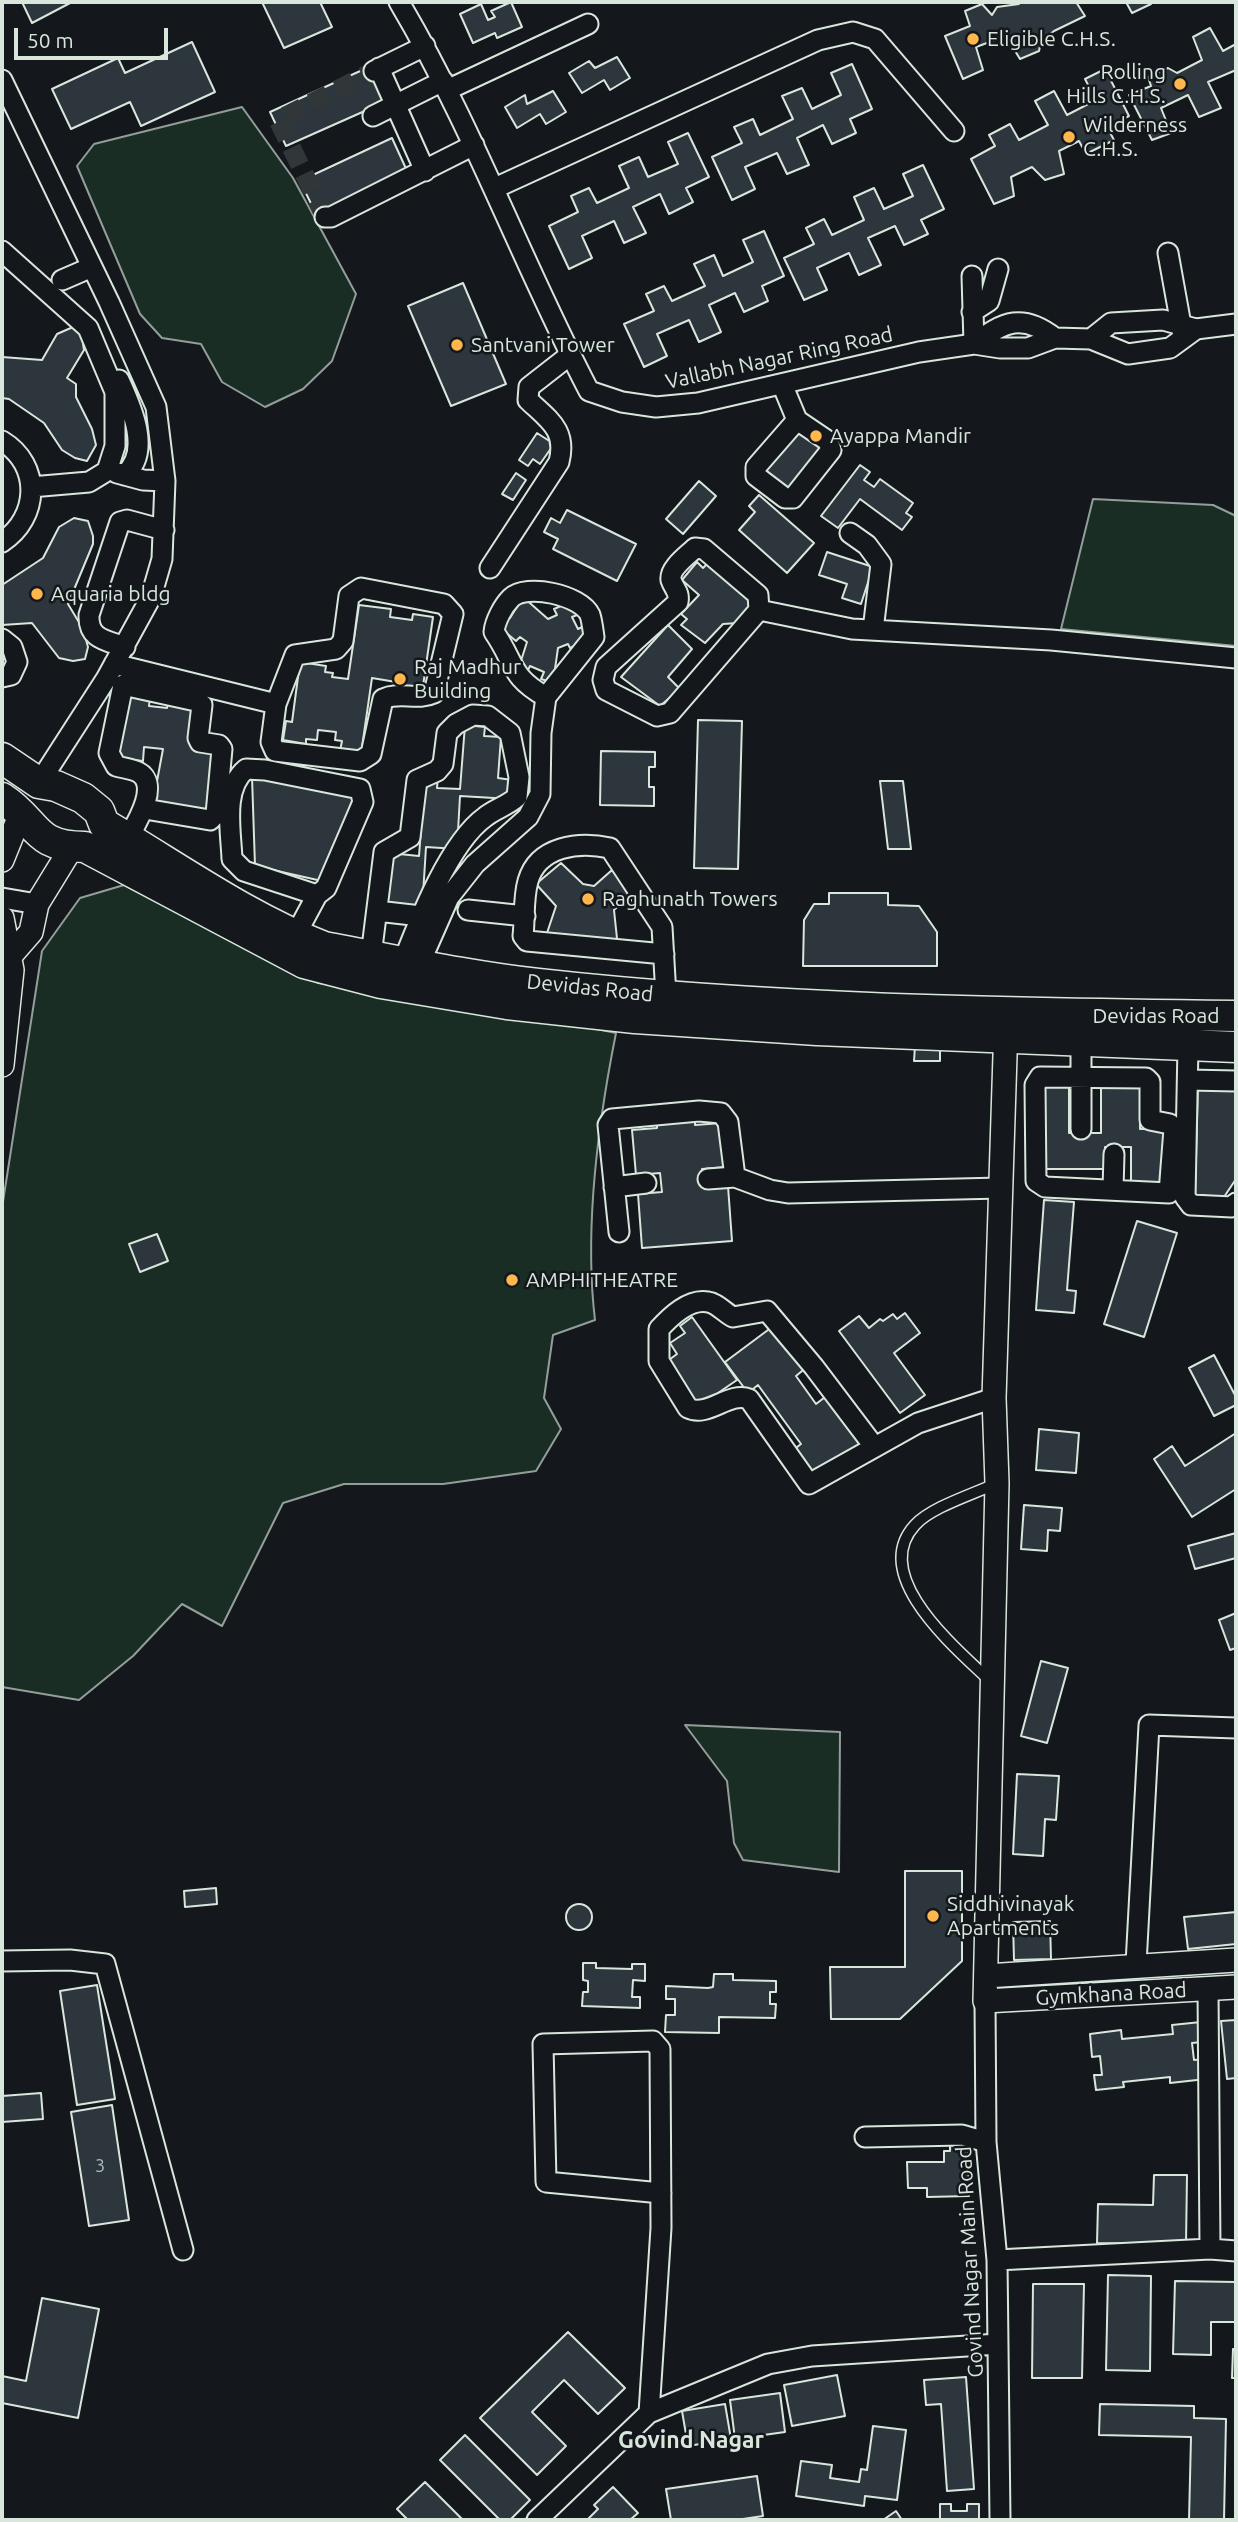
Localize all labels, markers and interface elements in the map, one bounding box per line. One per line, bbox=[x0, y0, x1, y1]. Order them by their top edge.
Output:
scale bar bbox=[18, 14, 172, 58]
place label: Eligible C.H.S. bbox=[987, 26, 1116, 52]
text: 50 m bbox=[27, 28, 74, 52]
marker: Eligible C.H.S. bbox=[965, 31, 981, 47]
place label: Rolling Hills C.H.S. bbox=[1066, 59, 1166, 109]
marker: Rolling Hills C.H.S. bbox=[1172, 76, 1188, 92]
place label: Wilderness C.H.S. bbox=[1083, 112, 1187, 162]
marker: Wilderness C.H.S. bbox=[1061, 129, 1077, 145]
street label: Vallabh Nagar Ring Road bbox=[663, 322, 895, 394]
place label: Santvani Tower bbox=[471, 332, 615, 358]
marker: Santvani Tower bbox=[449, 337, 465, 353]
place label: Ayappa Mandir bbox=[830, 423, 971, 449]
marker: Ayappa Mandir bbox=[808, 428, 824, 444]
place label: Aquaria bldg bbox=[51, 581, 171, 607]
marker: Aquaria bldg bbox=[29, 586, 45, 602]
place label: Raj Madhur Building bbox=[414, 654, 521, 704]
marker: Raj Madhur Building bbox=[392, 671, 408, 687]
place label: Raghunath Towers bbox=[602, 886, 778, 912]
marker: Raghunath Towers bbox=[580, 891, 596, 907]
street label: Devidas Road bbox=[525, 969, 655, 1007]
street label: Devidas Road bbox=[1092, 1003, 1220, 1029]
place label: AMPHITHEATRE bbox=[526, 1267, 678, 1293]
marker: AMPHITHEATRE bbox=[504, 1272, 520, 1288]
place label: Siddhivinayak Apartments bbox=[947, 1891, 1074, 1941]
marker: Siddhivinayak Apartments bbox=[925, 1908, 941, 1924]
street label: Gymkhana Road bbox=[1035, 1977, 1187, 2011]
street label: Govind Nagar Main Road bbox=[951, 2146, 989, 2378]
house number: 3 bbox=[95, 2155, 105, 2177]
district label: Govind Nagar bbox=[618, 2426, 764, 2454]

